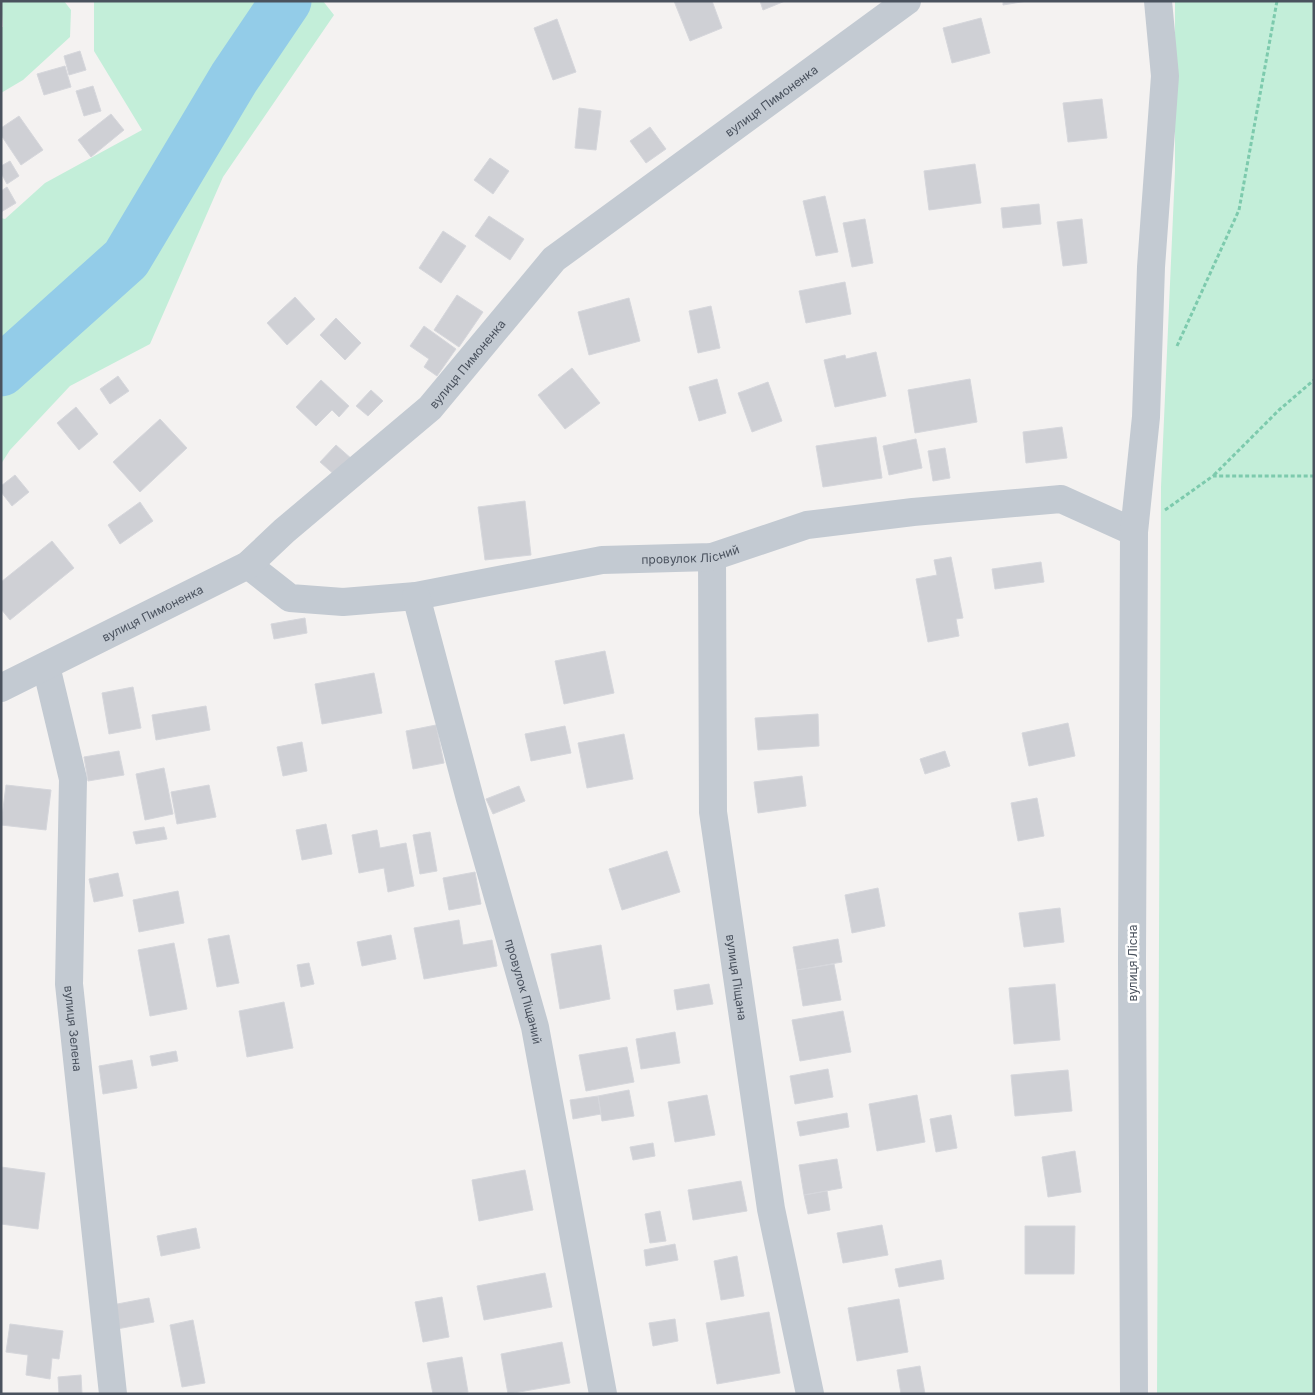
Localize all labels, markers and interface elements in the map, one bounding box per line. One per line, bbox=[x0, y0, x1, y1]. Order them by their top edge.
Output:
street label: вулиця Пимоненка bbox=[722, 62, 820, 139]
street label: вулиця Пимоненка bbox=[426, 316, 508, 411]
street label: провулок Лісний bbox=[641, 541, 741, 566]
street label: вулиця Пимоненка bbox=[99, 581, 205, 644]
street label: вулиця Лісна bbox=[1125, 925, 1140, 1001]
street label: вулиця Піщана bbox=[723, 933, 751, 1021]
street label: провулок Піщаний bbox=[503, 937, 546, 1045]
street label: вулиця Зелена bbox=[62, 985, 86, 1072]

